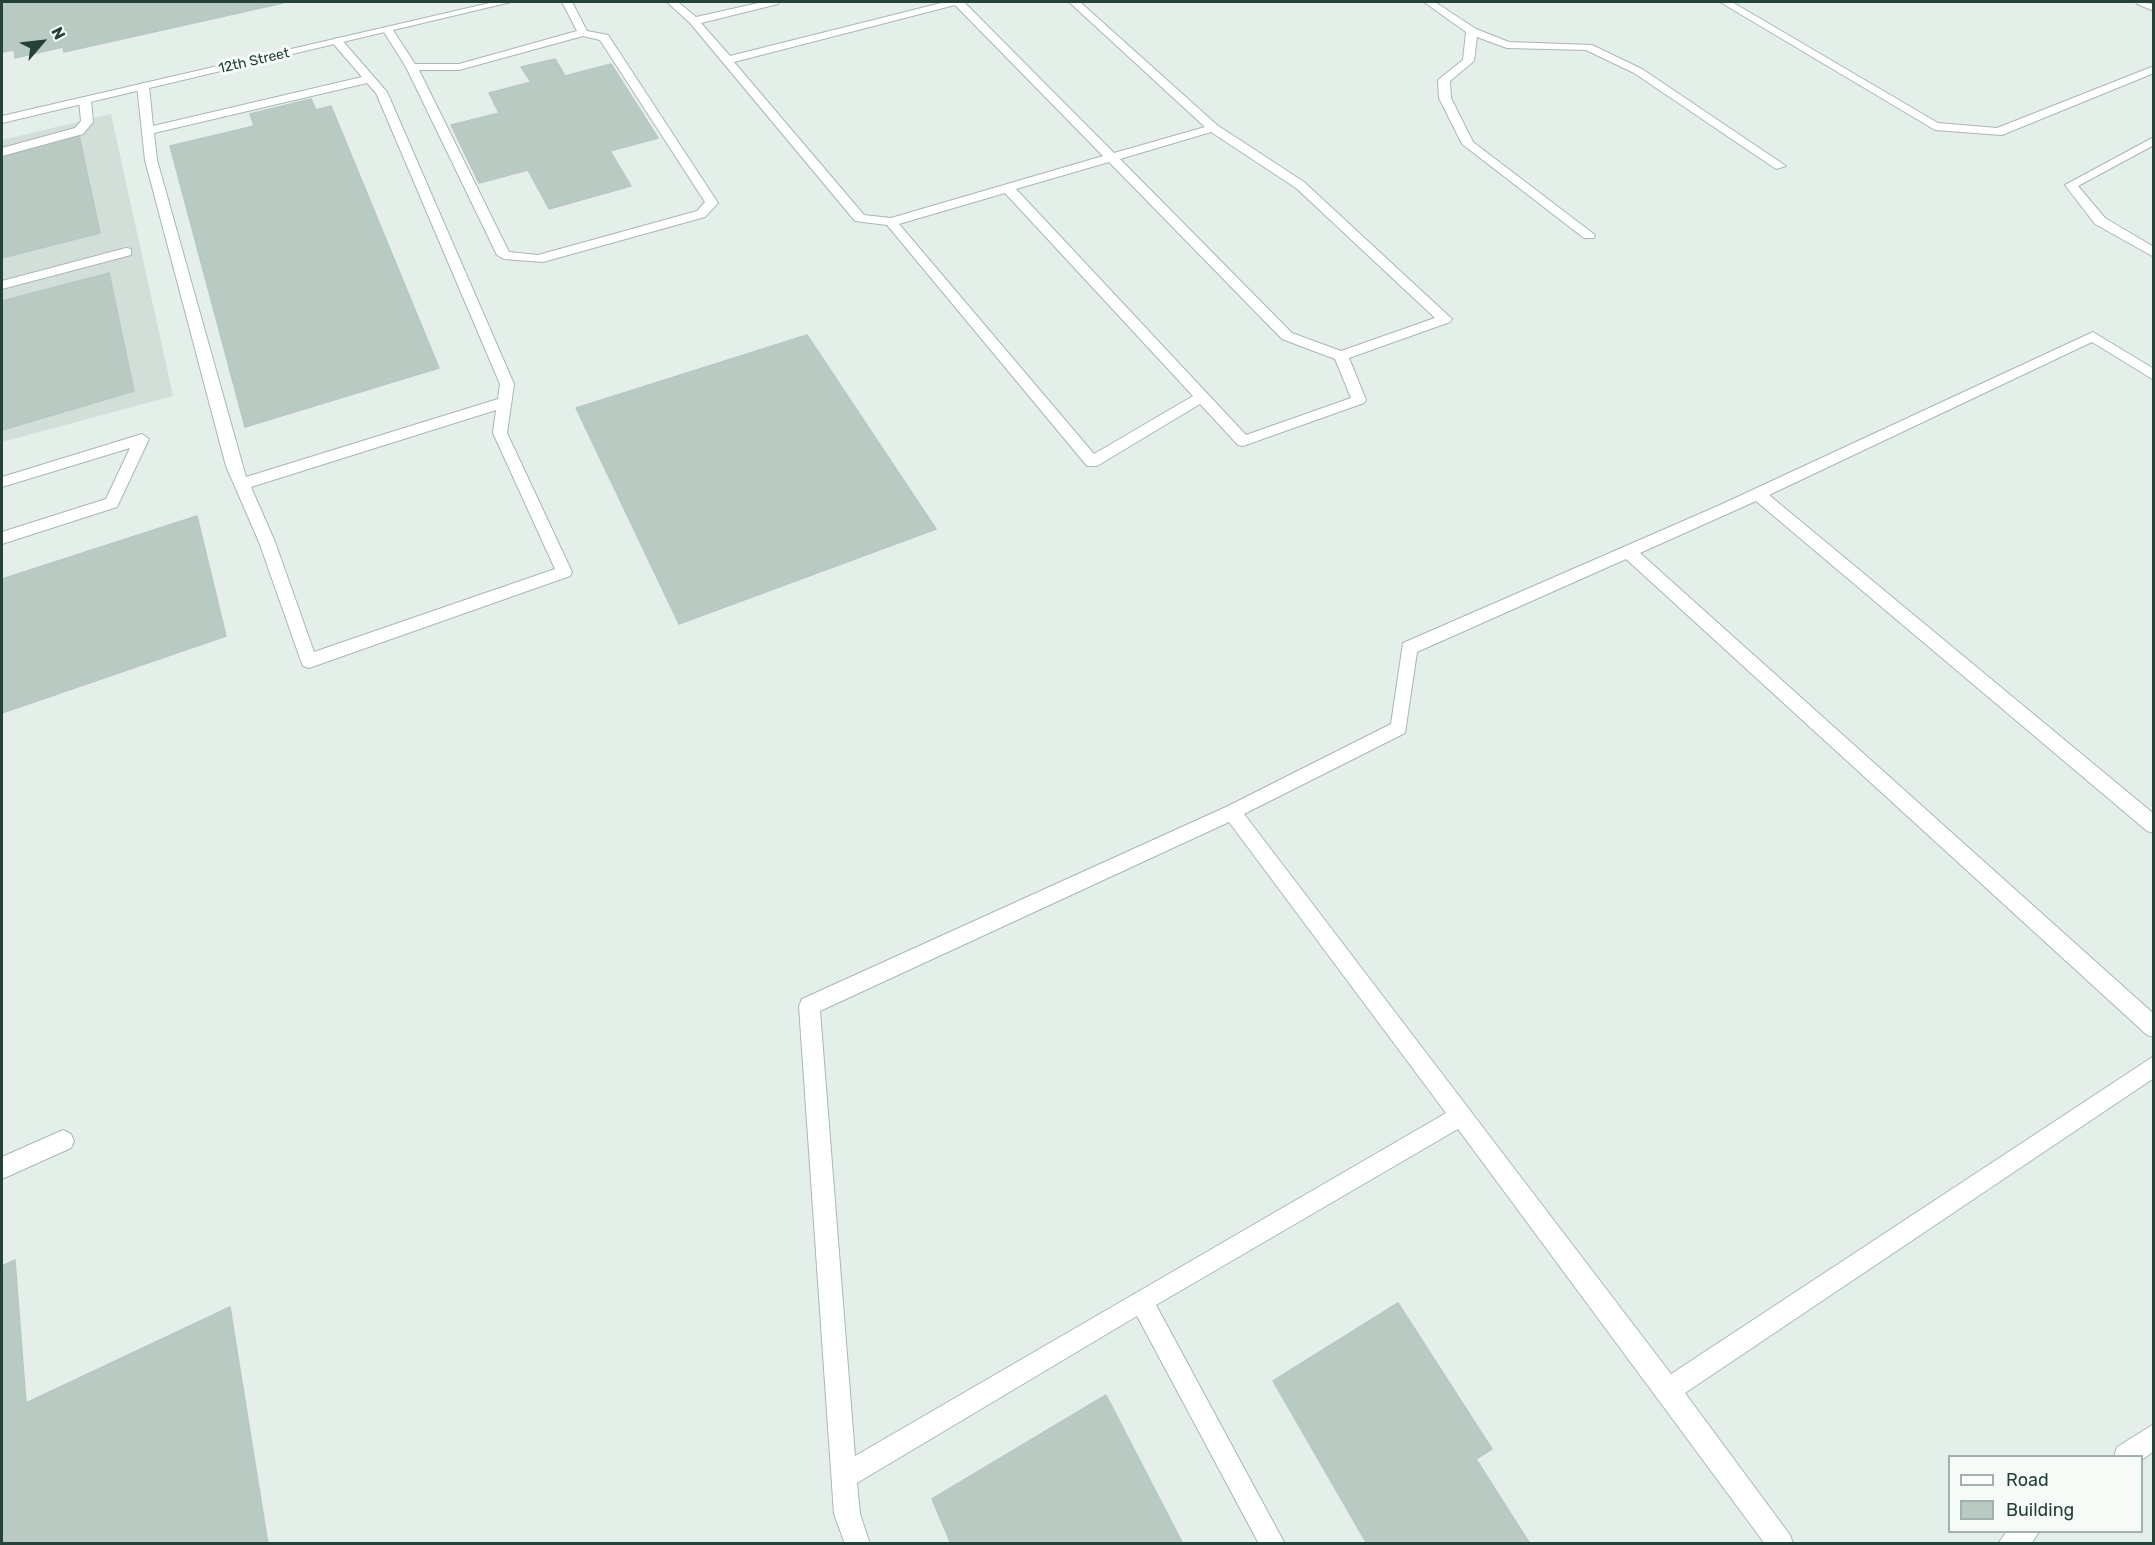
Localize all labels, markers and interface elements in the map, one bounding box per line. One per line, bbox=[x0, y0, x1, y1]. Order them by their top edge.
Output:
north arrow bbox=[12, 12, 72, 72]
text: N bbox=[47, 24, 69, 43]
street label: 12th Street bbox=[217, 45, 291, 77]
legend bbox=[1948, 1455, 2143, 1533]
text: Road bbox=[2006, 1469, 2049, 1491]
text: Building bbox=[2006, 1499, 2074, 1521]

